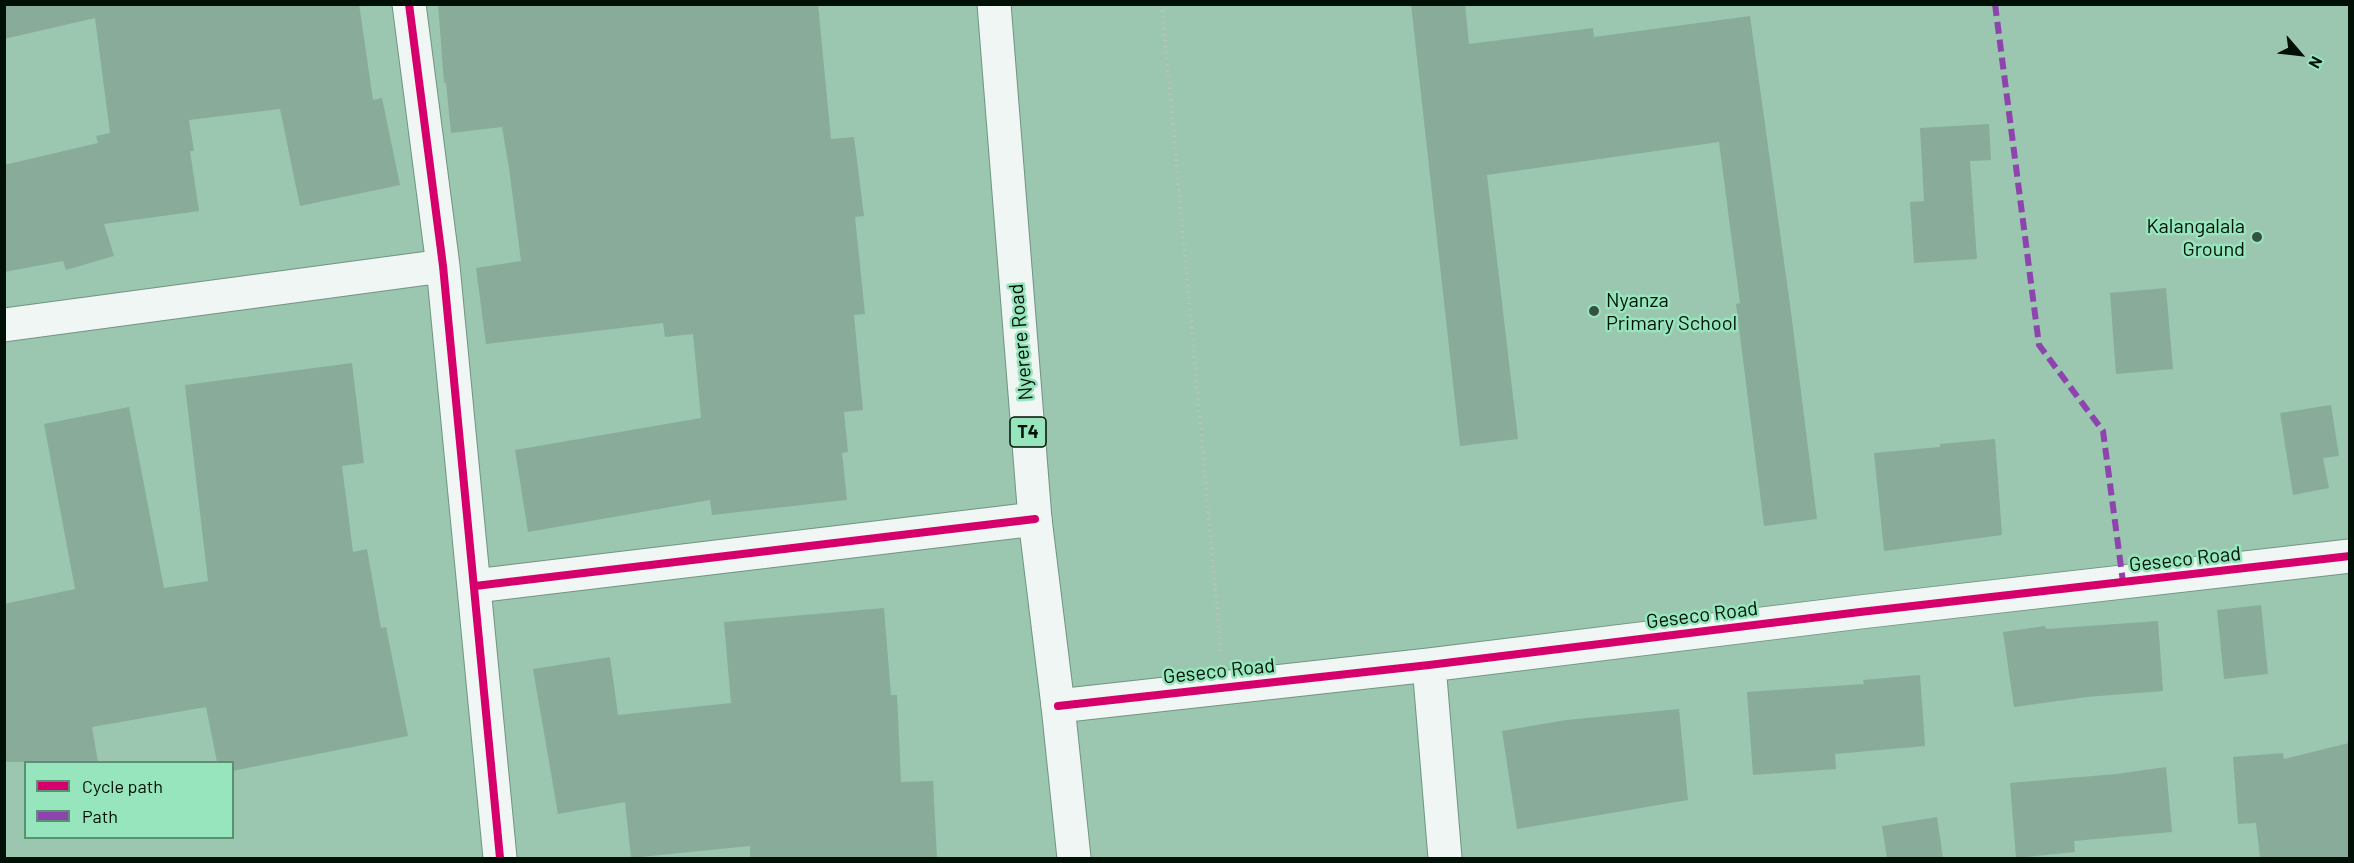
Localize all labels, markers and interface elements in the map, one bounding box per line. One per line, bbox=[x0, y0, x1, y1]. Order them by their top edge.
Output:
north arrow bbox=[2270, 24, 2330, 84]
text: N bbox=[2305, 54, 2327, 72]
place label: Kalangalala Ground bbox=[2146, 214, 2245, 261]
marker: Kalangalala Ground bbox=[2250, 230, 2264, 244]
street label: Nyerere Road bbox=[1004, 283, 1038, 401]
place label: Nyanza Primary School bbox=[1606, 288, 1737, 335]
marker: Nyanza Primary School bbox=[1587, 304, 1601, 318]
road number: T4 bbox=[1010, 417, 1046, 447]
street label: Geseco Road bbox=[2128, 541, 2242, 577]
street label: Geseco Road bbox=[1645, 596, 1759, 634]
street label: Geseco Road bbox=[1162, 653, 1276, 689]
legend bbox=[24, 761, 234, 839]
text: Cycle path bbox=[82, 775, 163, 797]
text: Path bbox=[82, 805, 118, 827]

